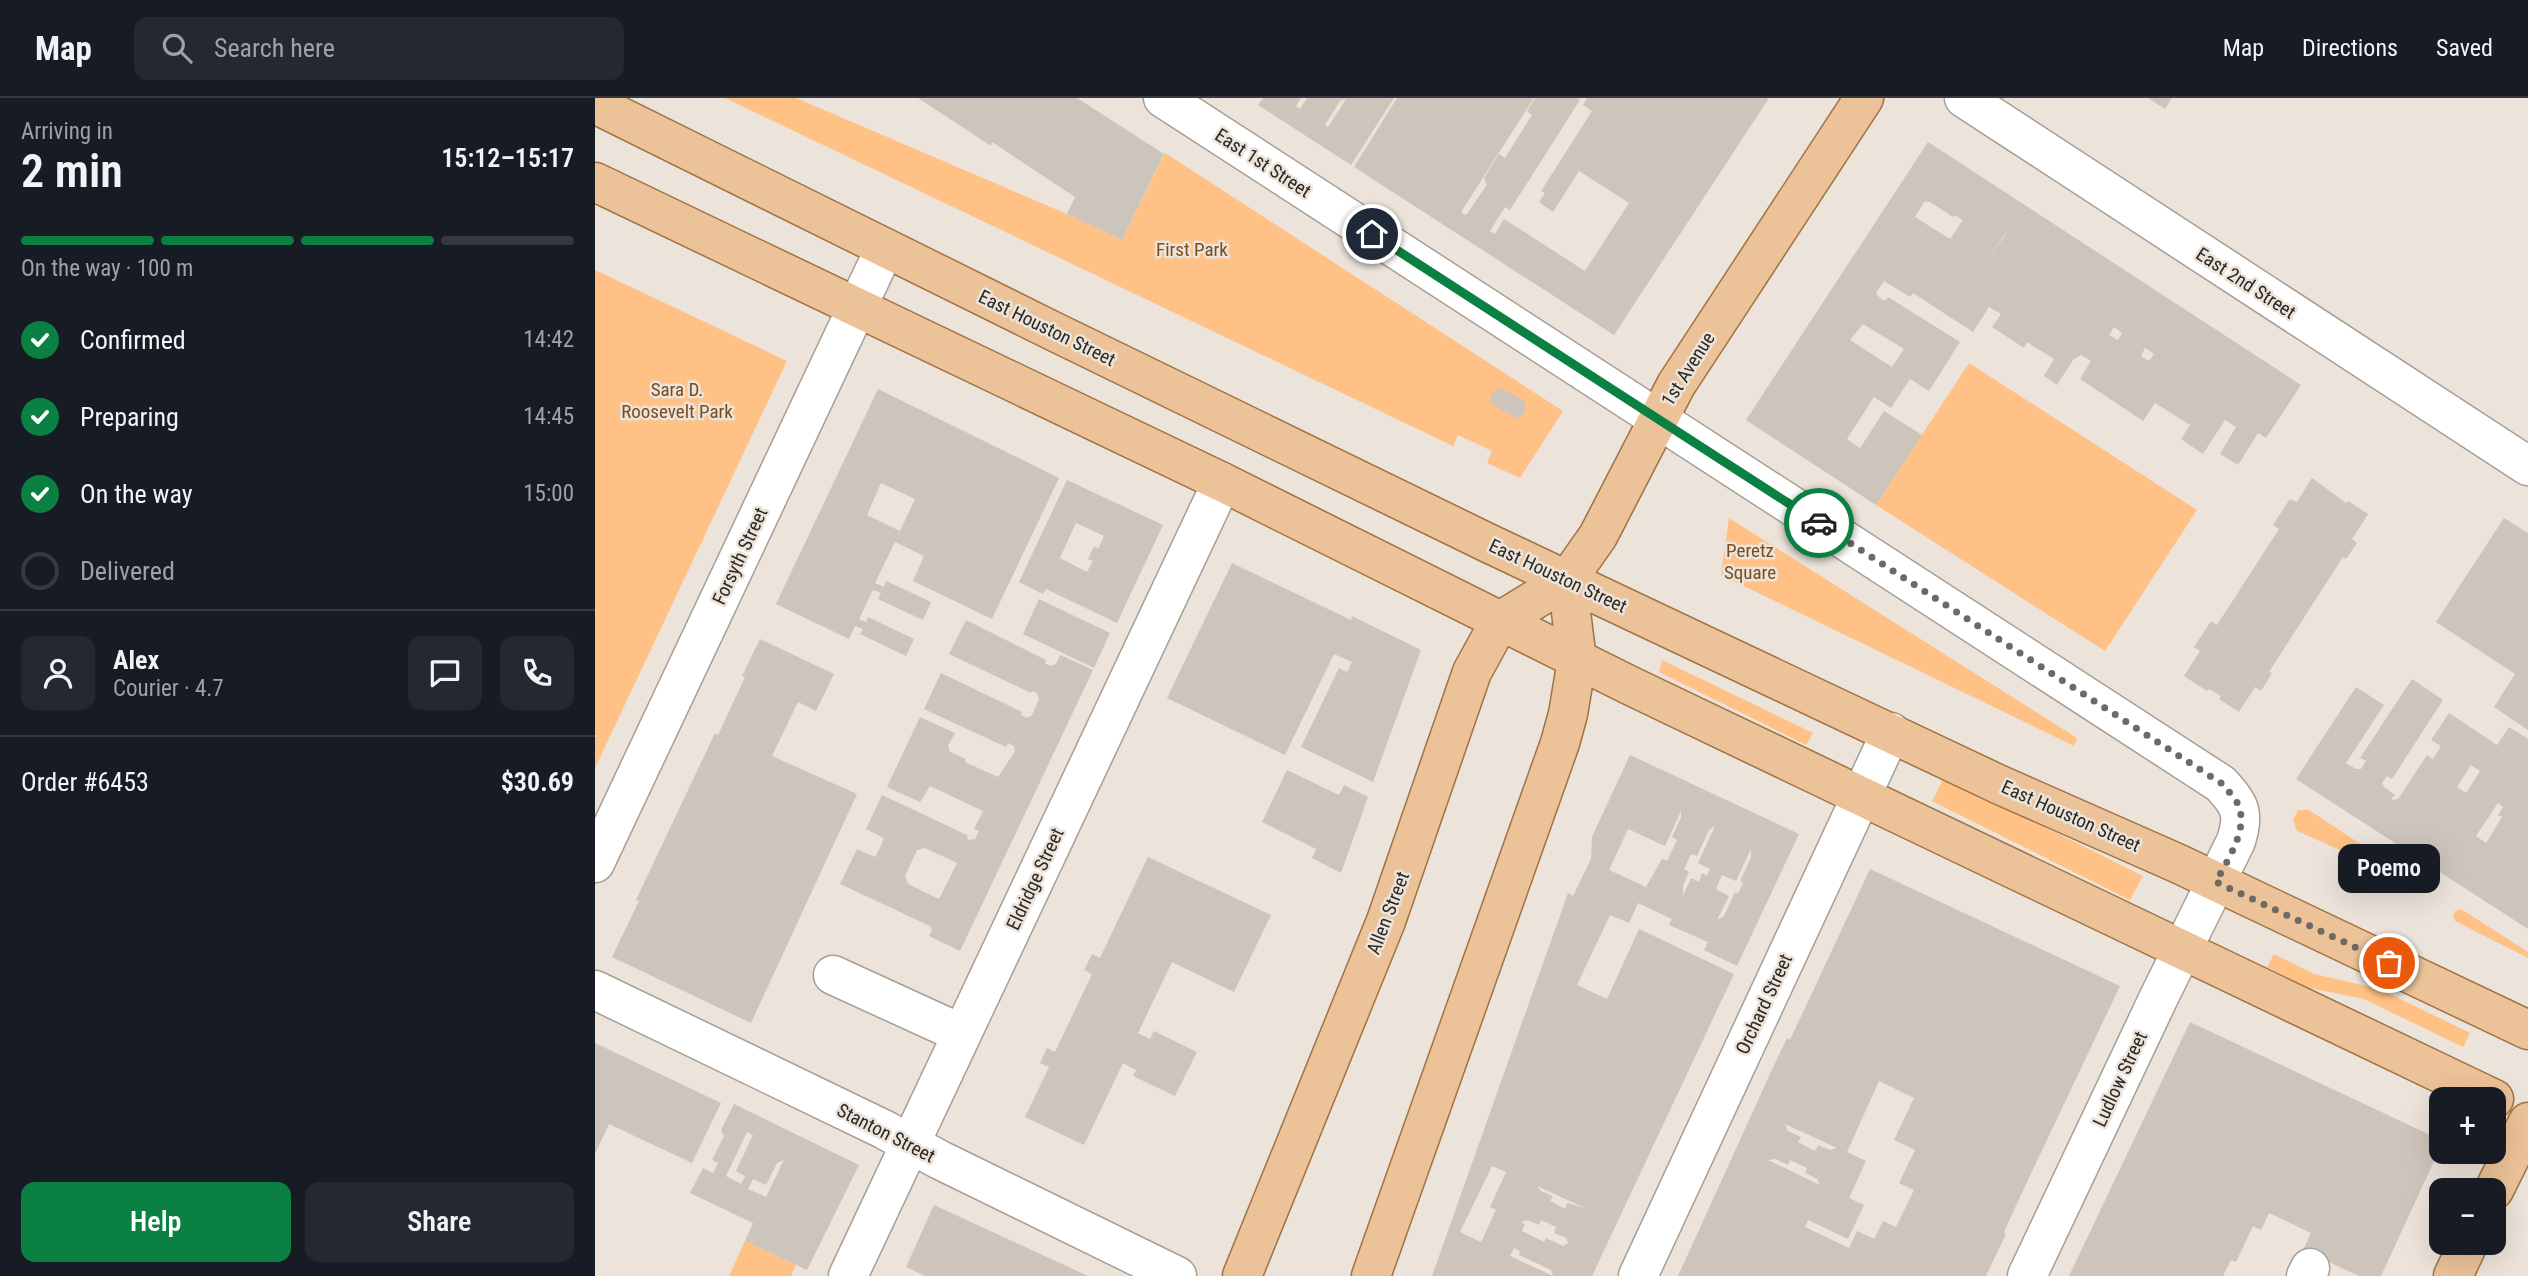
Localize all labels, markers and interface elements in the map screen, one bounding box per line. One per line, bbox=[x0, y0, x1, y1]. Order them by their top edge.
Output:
search box bbox=[134, 17, 624, 80]
text: Map bbox=[35, 29, 92, 68]
icon: search bbox=[158, 29, 196, 67]
text: Search here bbox=[214, 33, 335, 63]
text: Map bbox=[2223, 34, 2264, 62]
text: Directions bbox=[2302, 34, 2398, 62]
text: Saved bbox=[2436, 34, 2493, 62]
text: Arriving in bbox=[21, 118, 113, 145]
street label: East 1st Street bbox=[1211, 123, 1315, 203]
text: 15:12–15:17 bbox=[441, 143, 574, 173]
text: 2 min bbox=[21, 144, 123, 198]
pin bbox=[1342, 204, 1402, 264]
icon: home bbox=[1353, 215, 1391, 253]
park label: First Park bbox=[1156, 238, 1228, 261]
street label: East 2nd Street bbox=[2192, 242, 2300, 324]
text: On the way · 100 m bbox=[21, 255, 193, 282]
street label: East Houston Street bbox=[975, 285, 1119, 371]
icon: check bbox=[21, 321, 59, 359]
text: Confirmed bbox=[80, 325, 186, 355]
text: 14:42 bbox=[523, 326, 574, 353]
street label: 1st Avenue bbox=[1656, 328, 1720, 410]
park label: Sara D. Roosevelt Park bbox=[621, 378, 733, 423]
icon: check bbox=[21, 398, 59, 436]
text: Preparing bbox=[80, 402, 179, 432]
text: 14:45 bbox=[523, 403, 574, 430]
icon: check bbox=[21, 475, 59, 513]
text: On the way bbox=[80, 479, 193, 509]
text: 15:00 bbox=[523, 480, 574, 507]
courier bbox=[1784, 488, 1854, 558]
street label: Forsyth Street bbox=[707, 504, 773, 608]
icon: car bbox=[1800, 504, 1838, 542]
street label: East Houston Street bbox=[1485, 534, 1631, 618]
park label: Peretz Square bbox=[1724, 539, 1776, 584]
text: Delivered bbox=[80, 556, 175, 586]
button: person bbox=[21, 636, 95, 710]
button: chat bbox=[408, 636, 482, 710]
button: phone bbox=[500, 636, 574, 710]
text: Alex bbox=[113, 645, 159, 675]
text: Courier · 4.7 bbox=[113, 675, 224, 702]
text: Order #6453 bbox=[21, 767, 149, 797]
text: $30.69 bbox=[501, 767, 574, 797]
street label: East Houston Street bbox=[1998, 775, 2144, 857]
street label: Eldridge Street bbox=[1001, 824, 1069, 934]
callout: Poemo bbox=[2338, 844, 2440, 893]
text: Poemo bbox=[2357, 855, 2421, 882]
street label: Allen Street bbox=[1362, 868, 1414, 958]
pin bbox=[2359, 933, 2419, 993]
icon: bag bbox=[2370, 944, 2408, 982]
street label: Orchard Street bbox=[1731, 950, 1797, 1058]
street label: Ludlow Street bbox=[2088, 1028, 2152, 1130]
map controls bbox=[2429, 1087, 2506, 1255]
button: + bbox=[2429, 1087, 2506, 1164]
street label: Stanton Street bbox=[833, 1099, 939, 1167]
button: − bbox=[2429, 1178, 2506, 1255]
button: Help bbox=[21, 1182, 291, 1262]
button: Share bbox=[305, 1182, 574, 1262]

